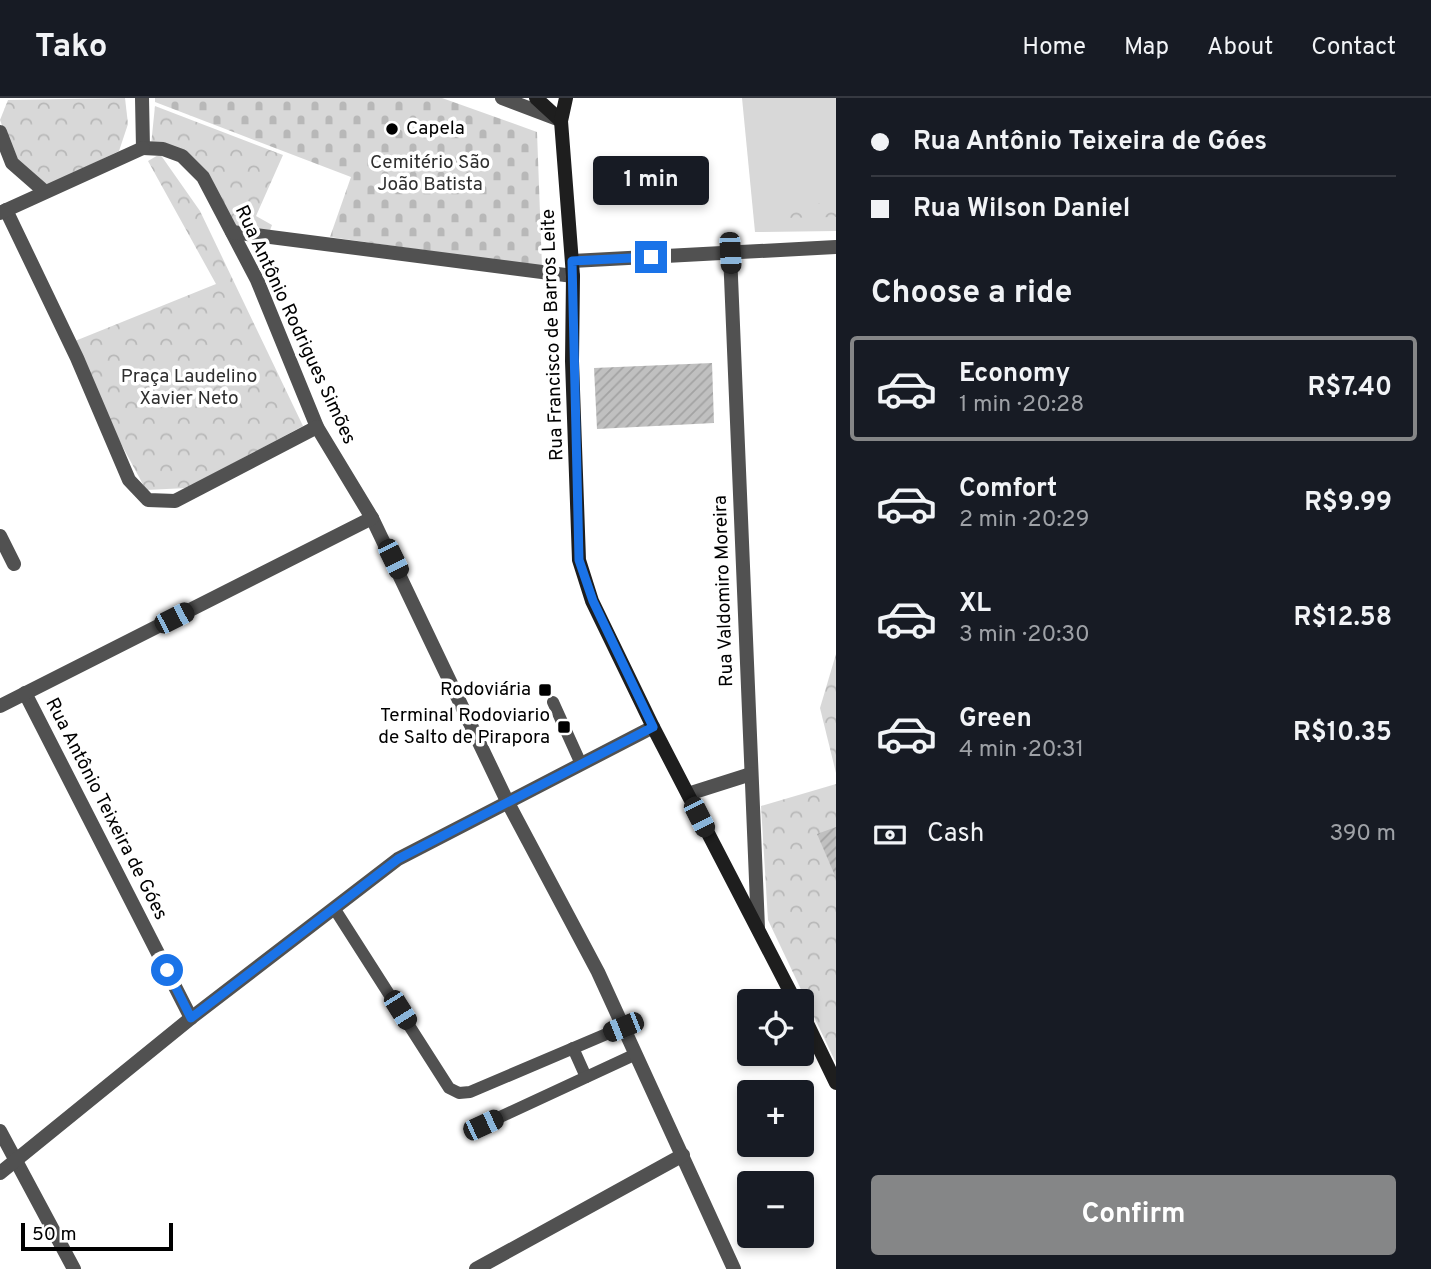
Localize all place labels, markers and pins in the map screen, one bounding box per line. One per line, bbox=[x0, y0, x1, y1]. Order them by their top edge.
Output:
place label: Capela bbox=[406, 117, 465, 141]
marker: Capela bbox=[384, 121, 400, 137]
place label: Rodoviária bbox=[440, 678, 531, 702]
marker: Rodoviária bbox=[537, 682, 553, 698]
place label: Terminal Rodoviario de Salto de Pirapora bbox=[378, 704, 550, 750]
marker: Terminal Rodoviario de Salto de Pirapora bbox=[556, 719, 572, 735]

